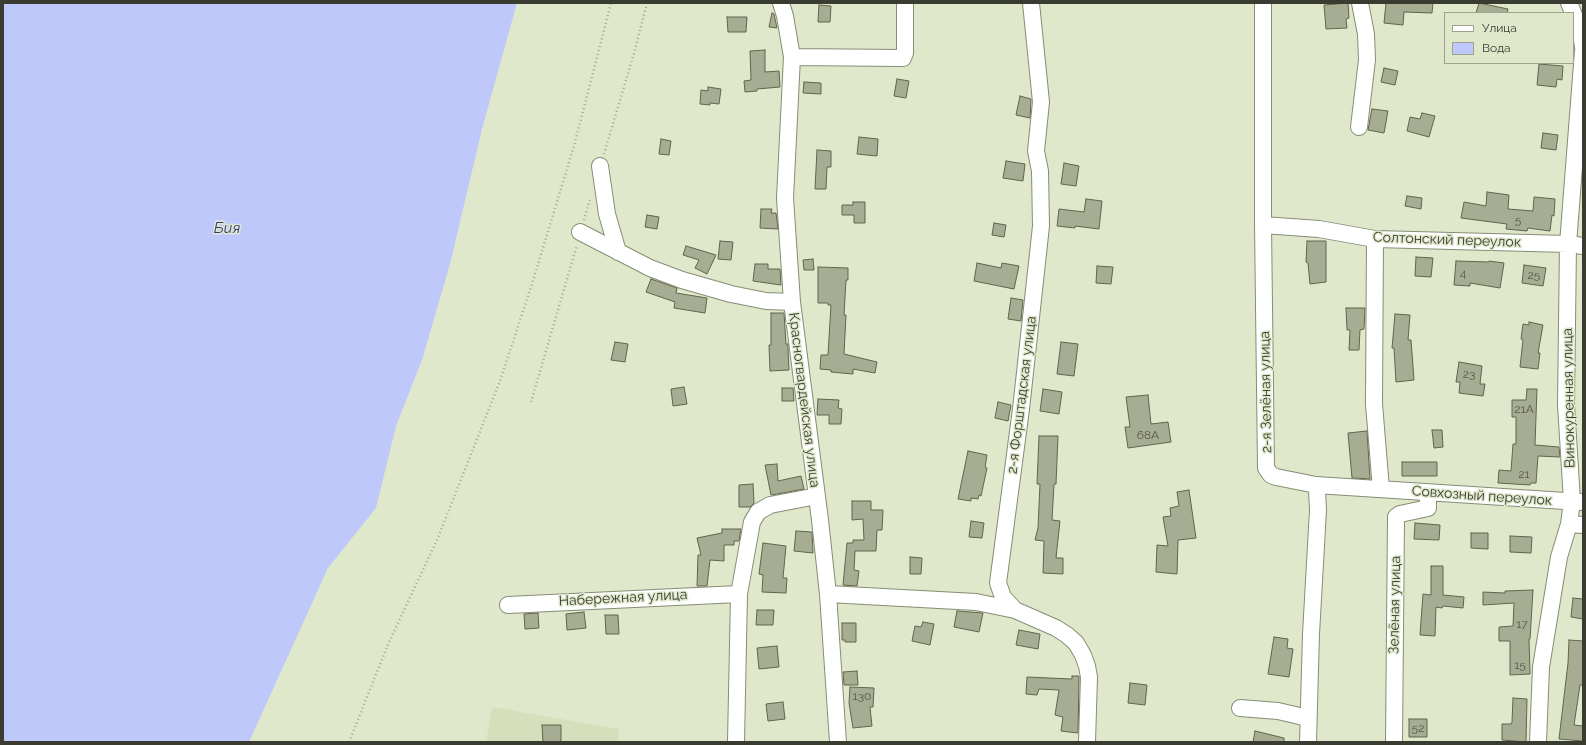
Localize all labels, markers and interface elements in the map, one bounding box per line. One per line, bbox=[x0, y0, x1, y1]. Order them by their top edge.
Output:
legend bbox=[1444, 12, 1574, 64]
text: Улица bbox=[1482, 21, 1517, 35]
text: Вода bbox=[1482, 41, 1511, 55]
house number: 5 bbox=[1515, 213, 1521, 227]
water label: Бия bbox=[214, 219, 240, 237]
street label: Солтонский переулок bbox=[1373, 229, 1521, 251]
house number: 4 bbox=[1460, 266, 1466, 280]
house number: 25 bbox=[1528, 268, 1540, 282]
street label: Красногвардейская улица bbox=[785, 311, 823, 489]
street label: 2-я Форштадская улица bbox=[1004, 315, 1040, 475]
street label: Винокуренная улица bbox=[1559, 328, 1579, 468]
street label: 2-я Зелёная улица bbox=[1257, 331, 1275, 453]
house number: 23 bbox=[1463, 367, 1475, 381]
house number: 21А bbox=[1514, 402, 1534, 416]
house number: 68А bbox=[1137, 428, 1159, 442]
house number: 21 bbox=[1518, 467, 1530, 481]
street label: Совхозный переулок bbox=[1411, 483, 1553, 509]
street label: Зелёная улица bbox=[1386, 556, 1404, 654]
street label: Набережная улица bbox=[558, 586, 688, 610]
house number: 17 bbox=[1516, 617, 1528, 631]
house number: 15 bbox=[1514, 658, 1526, 672]
house number: 130 bbox=[853, 689, 871, 703]
house number: 52 bbox=[1412, 721, 1424, 735]

